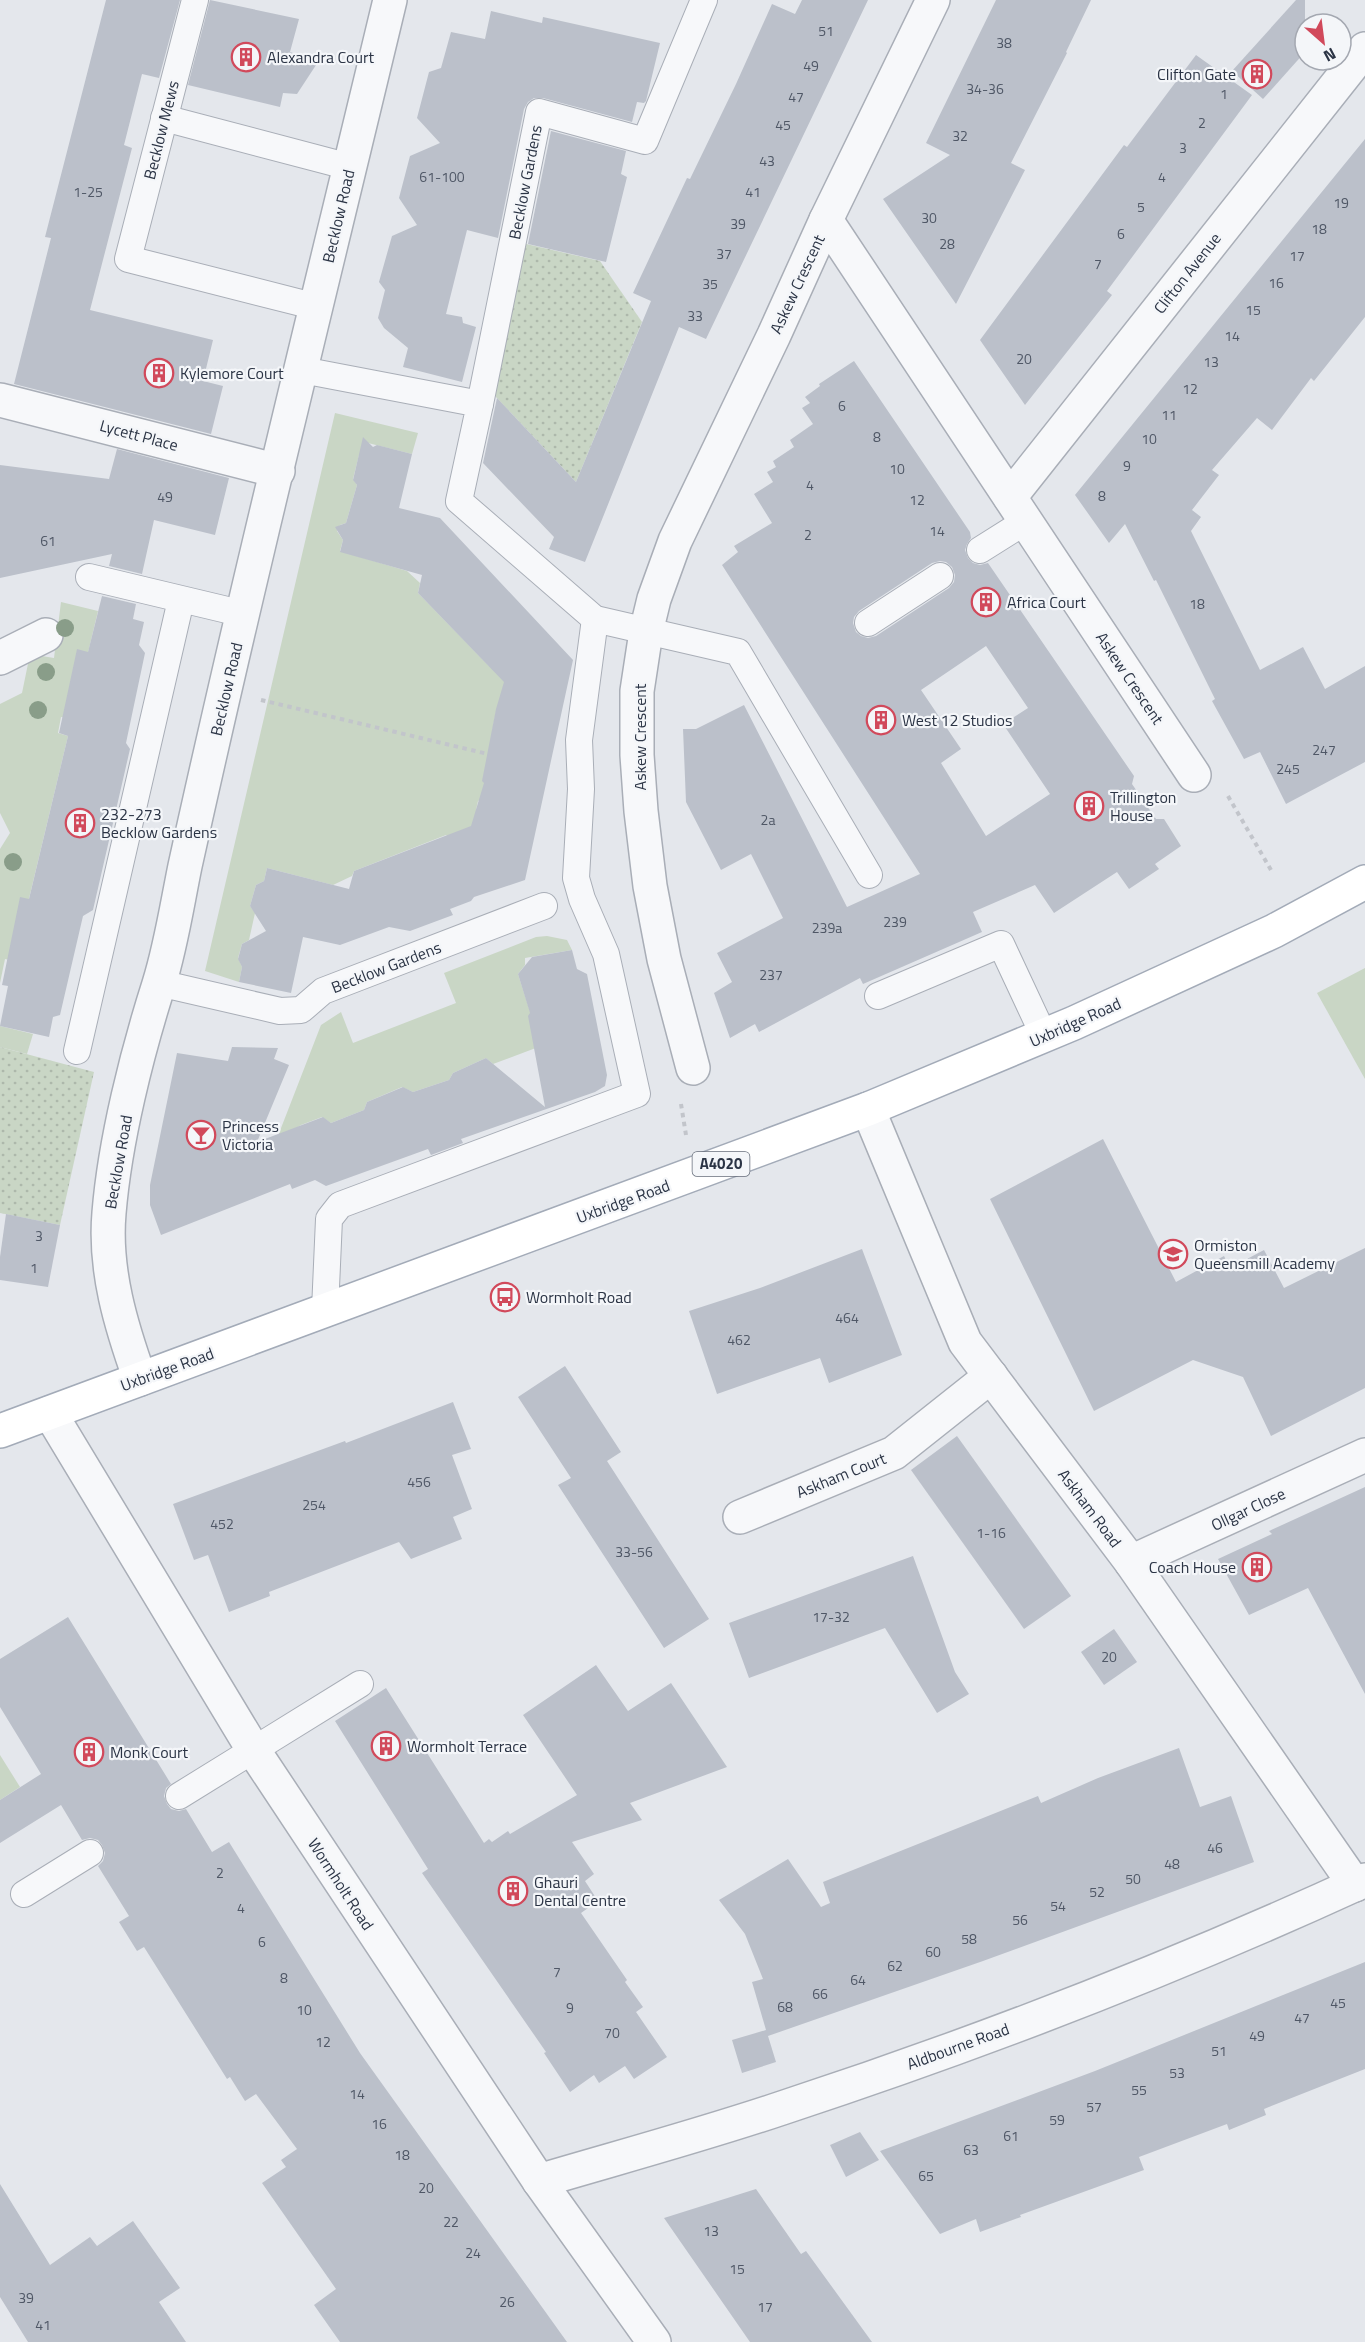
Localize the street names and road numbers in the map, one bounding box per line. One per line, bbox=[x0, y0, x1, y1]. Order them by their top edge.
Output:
street label: Becklow Mews bbox=[137, 78, 185, 182]
street label: Becklow Gardens bbox=[502, 123, 548, 241]
street label: Becklow Road bbox=[316, 167, 360, 265]
street label: Clifton Avenue bbox=[1148, 227, 1226, 319]
street label: Askew Crescent bbox=[764, 230, 831, 337]
street label: Lycett Place bbox=[97, 413, 181, 457]
street label: Askew Crescent bbox=[1090, 627, 1170, 729]
street label: Becklow Road bbox=[204, 640, 248, 738]
street label: Askew Crescent bbox=[628, 683, 652, 790]
street label: Becklow Gardens bbox=[327, 935, 445, 999]
street label: Uxbridge Road bbox=[1025, 991, 1125, 1053]
street label: Becklow Road bbox=[98, 1113, 138, 1211]
road number: A4020 bbox=[692, 1152, 750, 1176]
street label: Uxbridge Road bbox=[573, 1173, 673, 1229]
street label: Uxbridge Road bbox=[117, 1341, 217, 1397]
street label: Askham Court bbox=[793, 1446, 890, 1504]
street label: Askham Road bbox=[1052, 1464, 1128, 1552]
street label: Ollgar Close bbox=[1207, 1481, 1289, 1537]
street label: Wormholt Road bbox=[302, 1833, 380, 1935]
street label: Aldbourne Road bbox=[903, 2016, 1013, 2076]

